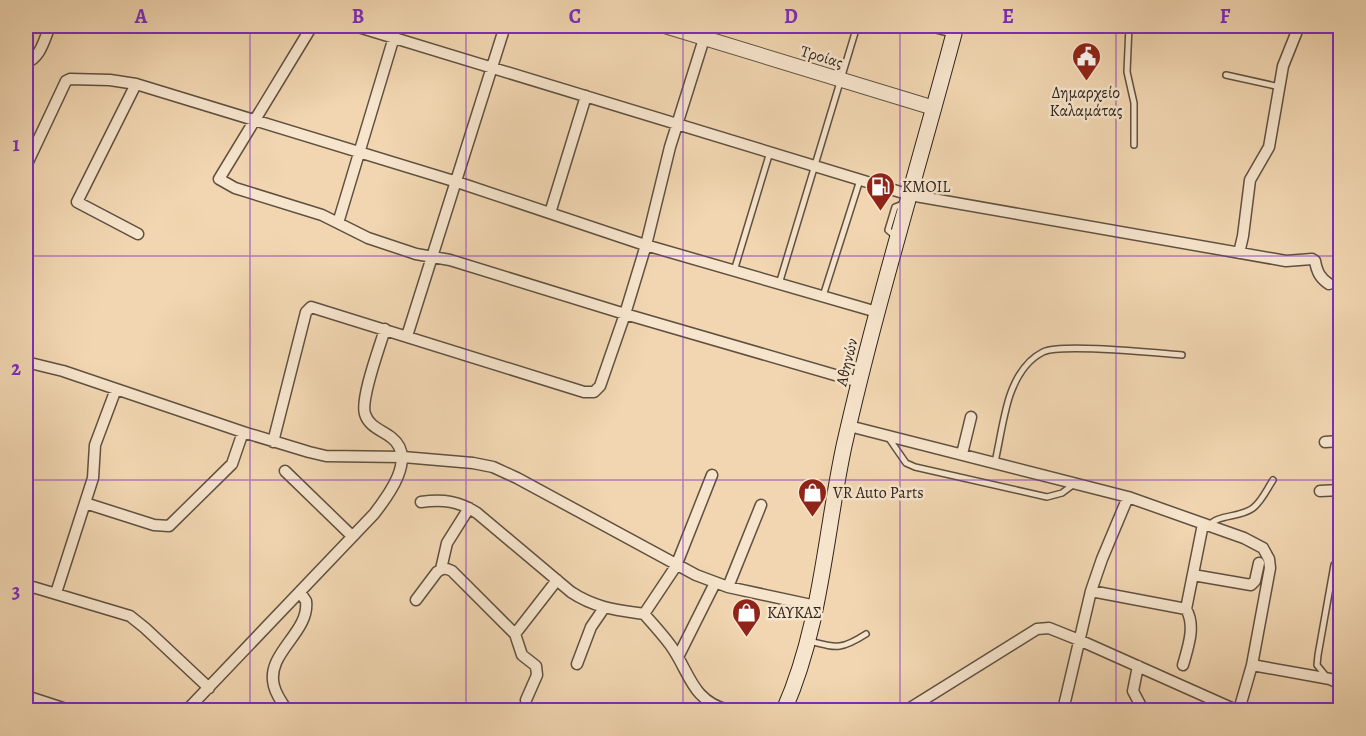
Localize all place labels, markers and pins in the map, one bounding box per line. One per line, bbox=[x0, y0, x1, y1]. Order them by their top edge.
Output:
public building icon: Δημαρχείο Καλαμάτας bbox=[1070, 40, 1102, 82]
place label: Δημαρχείο Καλαμάτας bbox=[1049, 82, 1123, 122]
fuel station icon: KMOIL bbox=[865, 170, 897, 212]
place label: KMOIL bbox=[902, 176, 951, 198]
shop icon: VR Auto Parts bbox=[796, 476, 828, 518]
place label: VR Auto Parts bbox=[832, 482, 924, 504]
shop icon: ΚΑΥΚΑΣ bbox=[730, 596, 762, 638]
place label: ΚΑΥΚΑΣ bbox=[767, 602, 822, 624]

